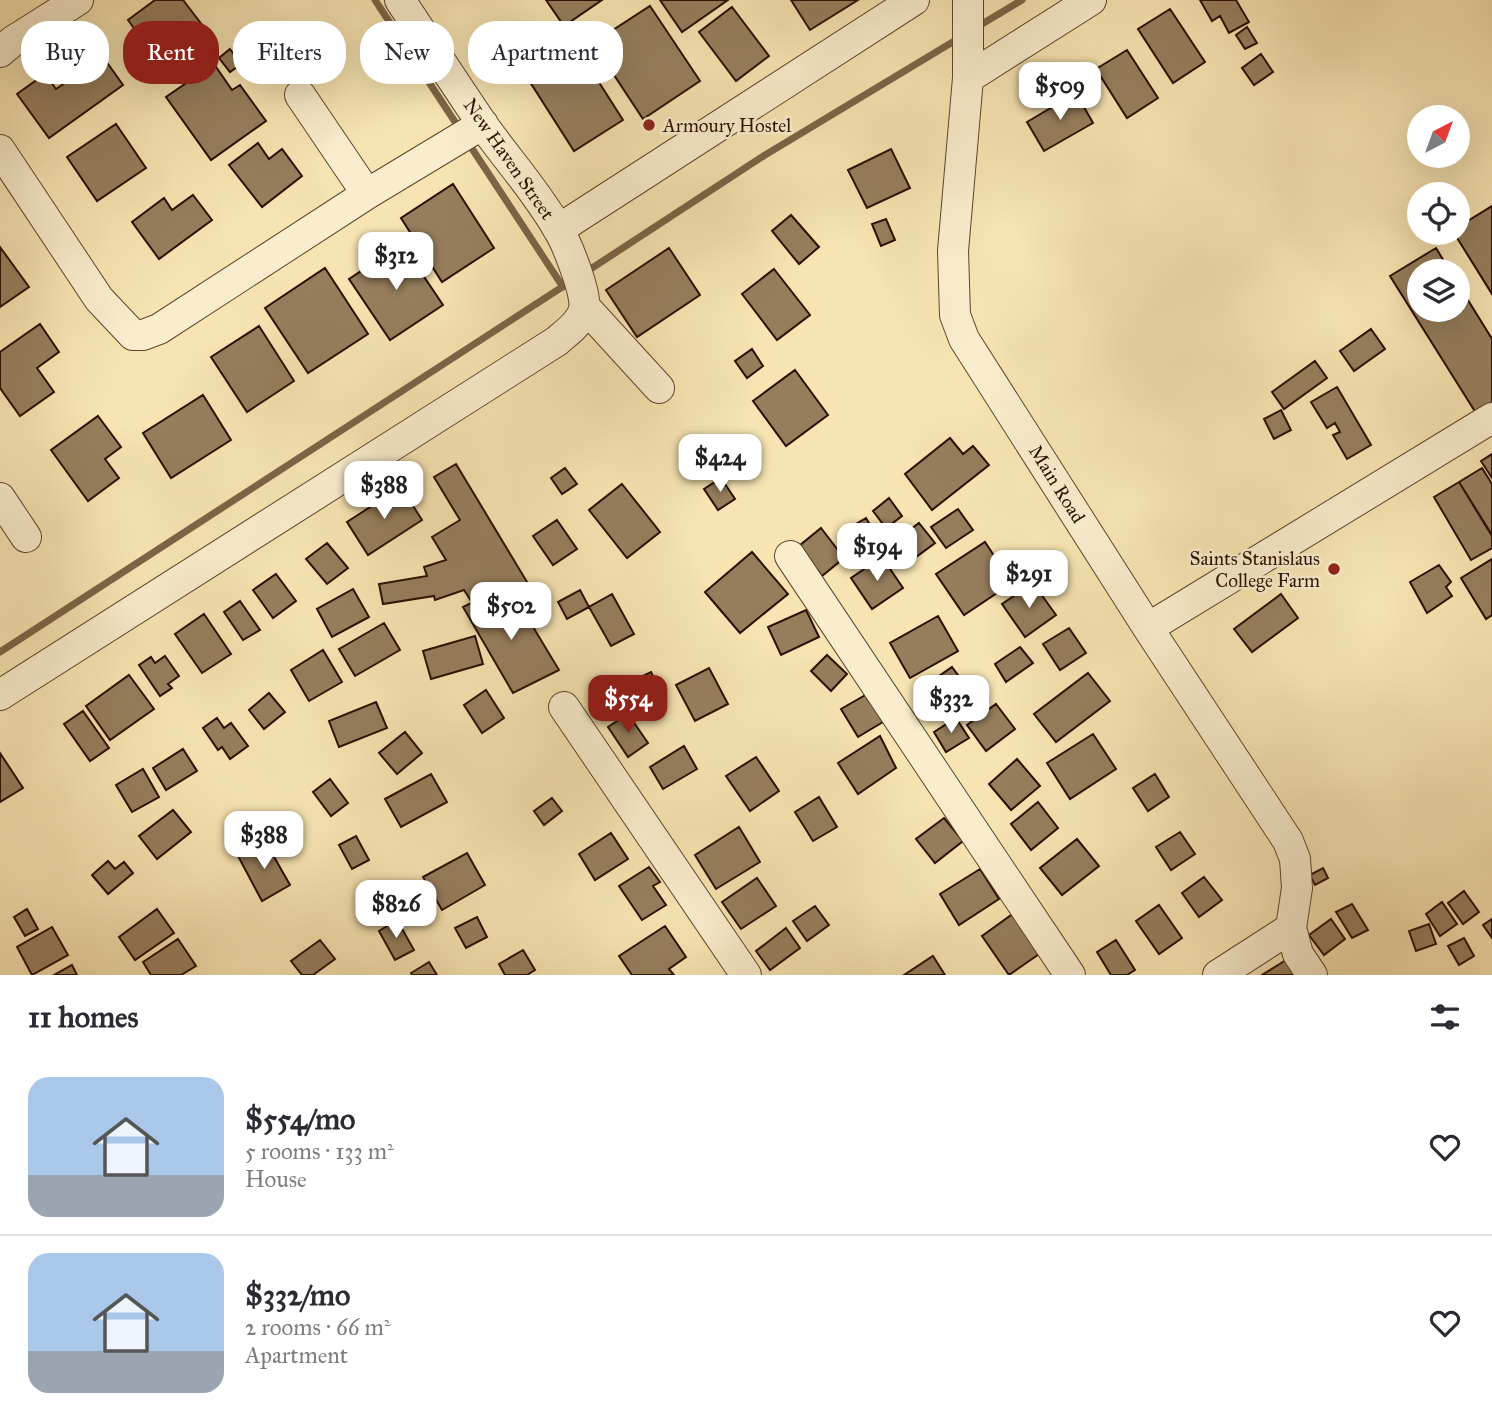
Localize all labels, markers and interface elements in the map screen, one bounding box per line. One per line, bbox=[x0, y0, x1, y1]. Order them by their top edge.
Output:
chip: Buy bbox=[21, 21, 109, 84]
chip: Rent bbox=[123, 21, 219, 84]
chip: Filters bbox=[233, 21, 346, 84]
chip: New bbox=[360, 21, 454, 84]
chip: Apartment bbox=[468, 21, 623, 84]
pin: $509 bbox=[1019, 62, 1101, 122]
text: $509 bbox=[1035, 71, 1085, 99]
street label: New Haven Street bbox=[459, 94, 560, 224]
north arrow bbox=[1407, 105, 1470, 168]
map controls bbox=[1407, 105, 1470, 322]
place label: Armoury Hostel bbox=[662, 114, 792, 137]
marker: Armoury Hostel bbox=[641, 117, 657, 133]
button: locate bbox=[1407, 182, 1470, 245]
pin: $312 bbox=[355, 232, 437, 292]
text: $312 bbox=[374, 241, 418, 269]
button: layers bbox=[1407, 259, 1470, 322]
pin: $424 bbox=[679, 434, 761, 494]
street label: Main Road bbox=[1024, 441, 1090, 528]
text: $424 bbox=[695, 443, 745, 471]
pin: $388 bbox=[343, 462, 425, 521]
text: $388 bbox=[360, 470, 408, 498]
pin: $194 bbox=[836, 524, 918, 583]
text: $194 bbox=[853, 532, 901, 560]
place label: Saints Stanislaus College Farm bbox=[1190, 547, 1320, 593]
pin: $291 bbox=[988, 550, 1070, 610]
text: $291 bbox=[1006, 559, 1052, 587]
marker: Saints Stanislaus College Farm bbox=[1326, 561, 1342, 577]
pin: $502 bbox=[470, 582, 552, 642]
text: $502 bbox=[486, 591, 536, 619]
pin: $554 bbox=[587, 676, 669, 735]
pin: $332 bbox=[910, 676, 992, 735]
text: $554 bbox=[604, 684, 652, 712]
text: $332 bbox=[929, 684, 973, 712]
pin: $388 bbox=[223, 812, 305, 871]
text: $388 bbox=[240, 820, 288, 848]
pin: $826 bbox=[355, 880, 437, 940]
text: $826 bbox=[371, 889, 421, 917]
icon: filters bbox=[1426, 998, 1464, 1036]
text: 11 homes bbox=[28, 999, 139, 1035]
text: $554/mo bbox=[245, 1101, 355, 1137]
icon: home bbox=[84, 1105, 168, 1189]
icon: heart bbox=[1426, 1128, 1464, 1166]
text: 5 rooms · 133 m² bbox=[245, 1137, 394, 1165]
text: House bbox=[245, 1165, 307, 1193]
text: $332/mo bbox=[245, 1277, 350, 1313]
icon: home bbox=[84, 1281, 168, 1365]
icon: heart bbox=[1426, 1304, 1464, 1342]
text: 2 rooms · 66 m² bbox=[245, 1313, 390, 1341]
text: Apartment bbox=[245, 1341, 348, 1369]

